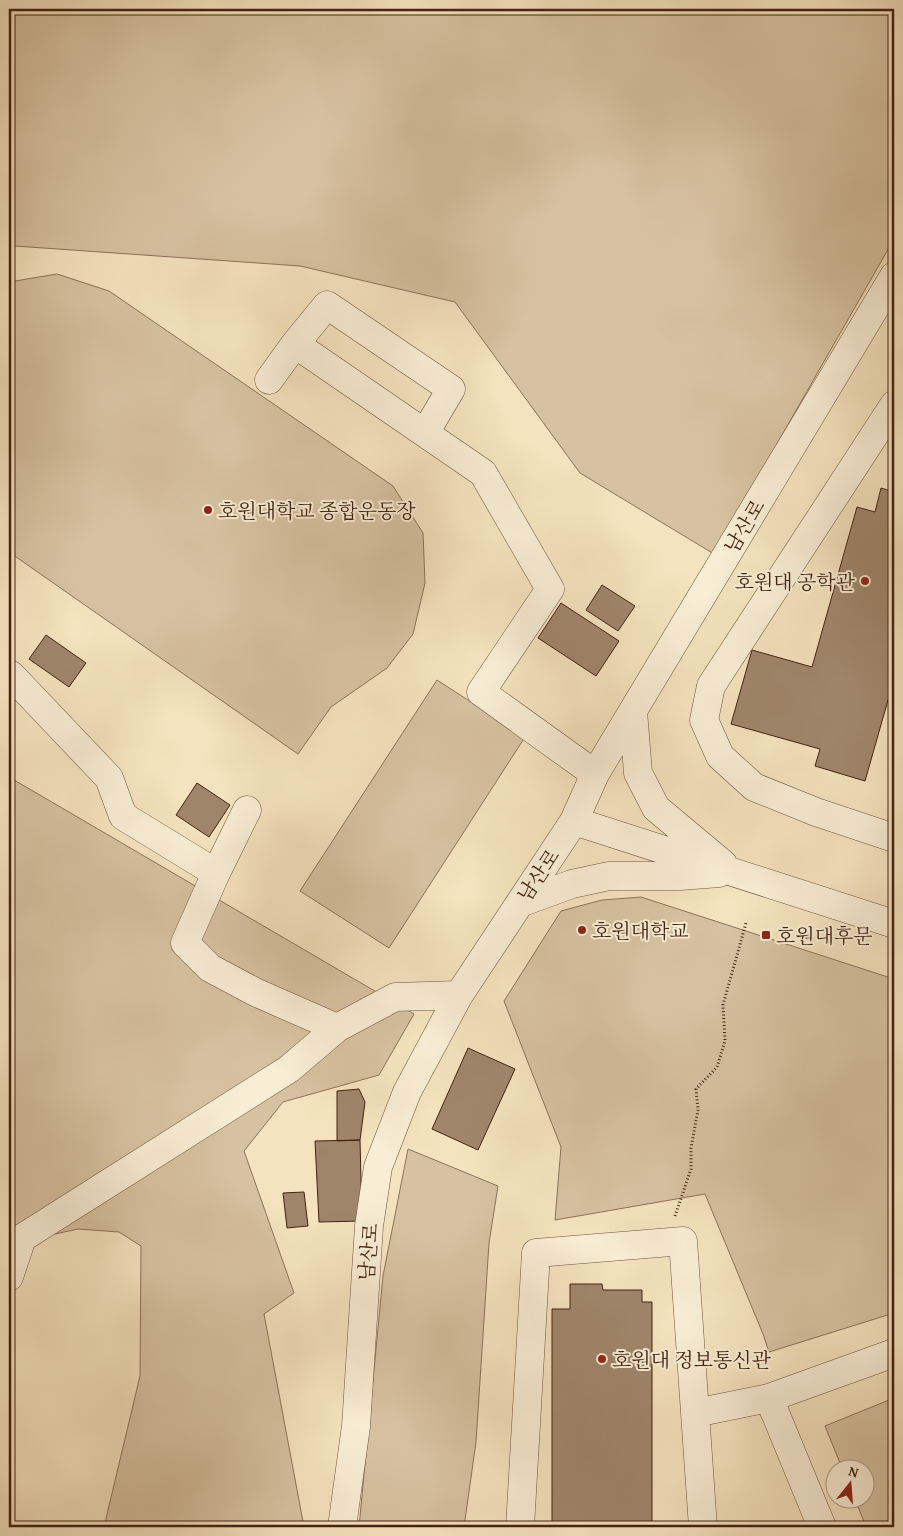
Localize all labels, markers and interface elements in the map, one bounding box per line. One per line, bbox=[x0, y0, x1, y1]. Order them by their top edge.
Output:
street label: 남산로 bbox=[717, 494, 771, 558]
place label: 호원대학교 종합운동장 bbox=[218, 496, 416, 525]
marker: 호원대학교 종합운동장 bbox=[202, 504, 214, 516]
place label: 호원대 공학관 bbox=[735, 567, 856, 596]
marker: 호원대 공학관 bbox=[859, 575, 871, 587]
street label: 남산로 bbox=[510, 843, 566, 907]
place label: 호원대학교 bbox=[592, 916, 689, 945]
place label: 호원대후문 bbox=[776, 921, 873, 950]
marker: 호원대학교 bbox=[576, 924, 588, 936]
marker: 호원대후문 bbox=[760, 929, 772, 941]
street label: 남산로 bbox=[351, 1222, 385, 1282]
place label: 호원대 정보통신관 bbox=[612, 1345, 772, 1374]
marker: 호원대 정보통신관 bbox=[596, 1353, 608, 1365]
north arrow bbox=[826, 1458, 876, 1508]
text: N bbox=[846, 1461, 862, 1483]

